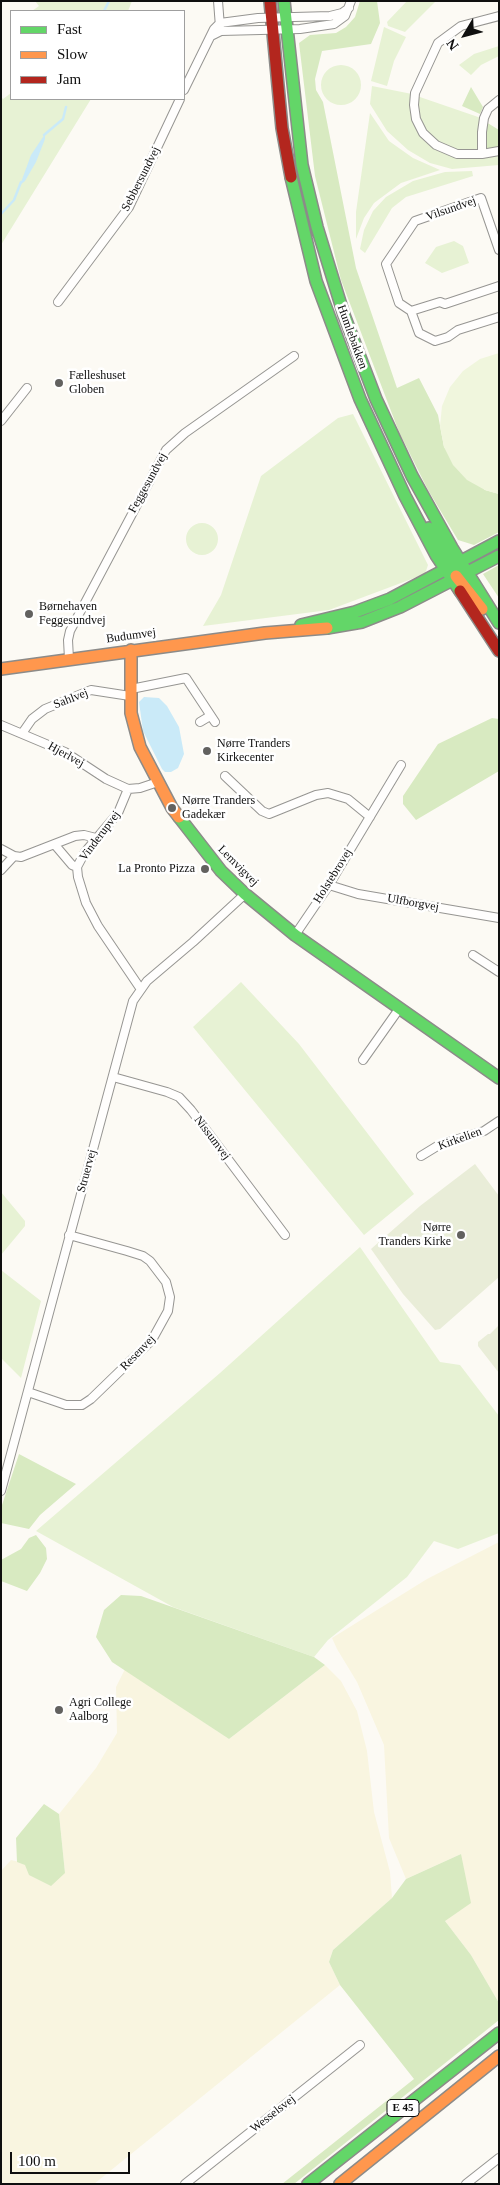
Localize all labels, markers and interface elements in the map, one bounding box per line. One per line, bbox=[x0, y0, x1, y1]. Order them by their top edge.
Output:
legend bbox=[10, 10, 185, 100]
north arrow bbox=[440, 10, 490, 60]
text: Fast bbox=[57, 21, 82, 37]
text: N bbox=[444, 36, 462, 53]
text: Slow bbox=[57, 46, 88, 62]
text: Jam bbox=[57, 71, 81, 87]
street label: Sebbersundvej bbox=[119, 144, 163, 214]
street label: Vilsundvej bbox=[424, 194, 478, 224]
street label: Humlebakken bbox=[334, 303, 370, 371]
place label: Fælleshuset Globen bbox=[69, 369, 126, 397]
marker: Fælleshuset Globen bbox=[53, 377, 65, 389]
street label: Feggesundvej bbox=[126, 450, 170, 516]
place label: Børnehaven Feggesundvej bbox=[39, 600, 106, 628]
marker: Børnehaven Feggesundvej bbox=[23, 608, 35, 620]
street label: Budumvej bbox=[105, 625, 157, 647]
street label: Sahlvej bbox=[52, 686, 90, 712]
place label: Nørre Tranders Kirkecenter bbox=[217, 737, 290, 765]
street label: Hjerlvej bbox=[45, 739, 87, 771]
marker: Nørre Tranders Kirkecenter bbox=[201, 745, 213, 757]
place label: Nørre Tranders Gadekær bbox=[182, 794, 255, 822]
marker: Nørre Tranders Gadekær bbox=[166, 802, 178, 814]
street label: Vinderupvej bbox=[76, 808, 124, 864]
street label: Lemvigvej bbox=[215, 843, 261, 889]
street label: Holstebrovej bbox=[310, 846, 356, 906]
place label: La Pronto Pizza bbox=[118, 862, 195, 876]
marker: La Pronto Pizza bbox=[199, 863, 211, 875]
street label: Ulfborgvej bbox=[386, 891, 440, 915]
street label: Nissumvej bbox=[191, 1113, 233, 1163]
street label: Kirkelien bbox=[436, 1124, 484, 1154]
street label: Struervej bbox=[74, 1148, 100, 1194]
place label: Nørre Tranders Kirke bbox=[378, 1221, 451, 1249]
marker: Nørre Tranders Kirke bbox=[455, 1229, 467, 1241]
street label: Resenvej bbox=[118, 1332, 158, 1374]
place label: Agri College Aalborg bbox=[69, 1696, 131, 1724]
marker: Agri College Aalborg bbox=[53, 1704, 65, 1716]
street label: Wesselsvej bbox=[248, 2092, 298, 2136]
road number: E 45 bbox=[387, 2100, 419, 2116]
scale bar bbox=[12, 2142, 132, 2174]
text: 100 m bbox=[18, 2153, 56, 2169]

